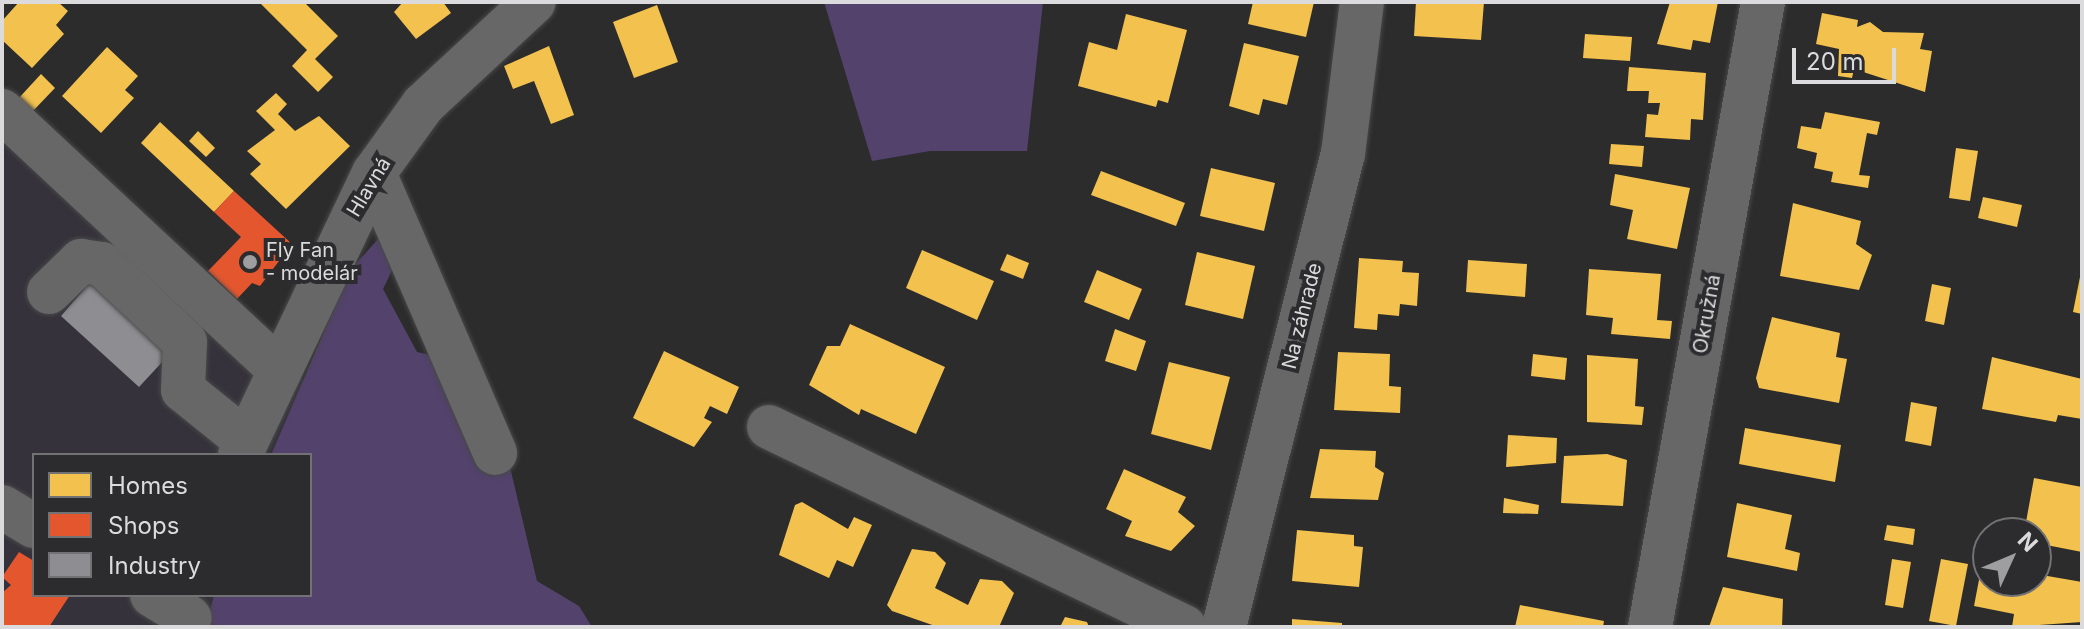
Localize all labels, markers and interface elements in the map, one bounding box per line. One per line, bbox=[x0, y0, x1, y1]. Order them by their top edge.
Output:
scale bar bbox=[1796, 32, 1900, 82]
text: 20 m bbox=[1806, 47, 1864, 76]
street label: Hlavná bbox=[342, 153, 396, 221]
place label: Fly Fan - modelár bbox=[266, 238, 358, 285]
marker: Fly Fan - modelár bbox=[241, 253, 259, 271]
street label: Na záhrade bbox=[1277, 260, 1327, 372]
street label: Okružná bbox=[1688, 273, 1726, 355]
legend bbox=[32, 453, 312, 597]
text: Homes bbox=[108, 471, 188, 500]
text: Shops bbox=[108, 511, 179, 540]
north arrow bbox=[1972, 517, 2052, 597]
text: N bbox=[2013, 527, 2043, 557]
text: Industry bbox=[108, 551, 201, 580]

